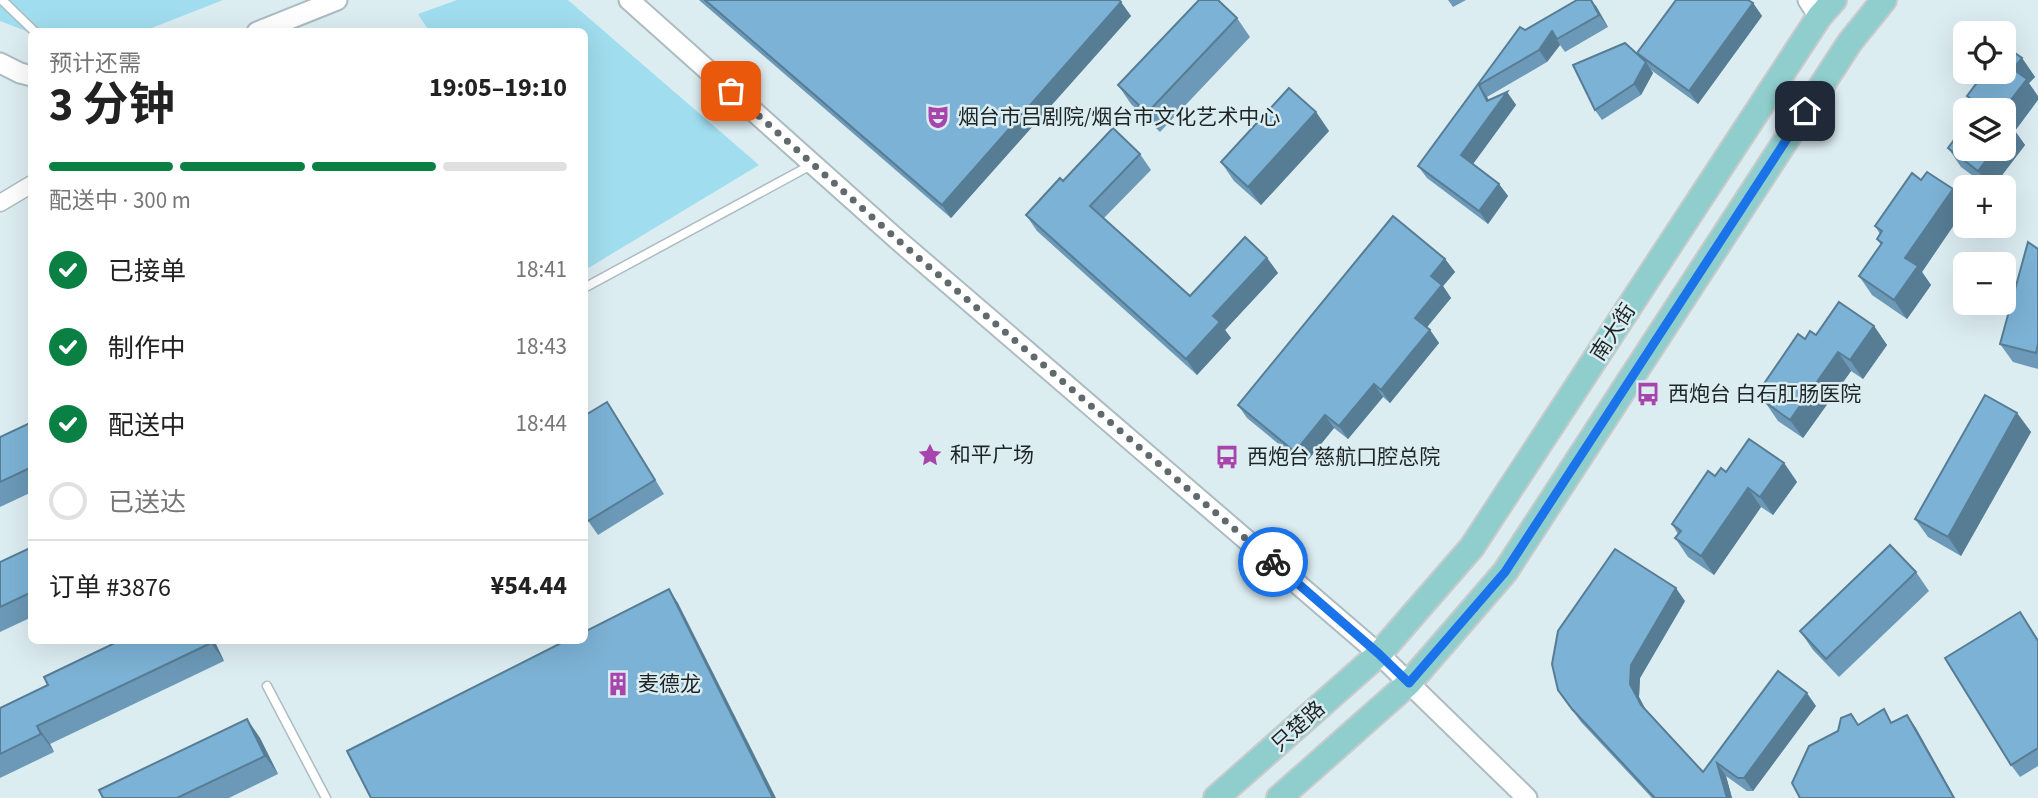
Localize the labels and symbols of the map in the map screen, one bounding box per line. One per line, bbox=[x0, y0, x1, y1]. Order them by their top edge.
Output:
pin bbox=[701, 61, 761, 121]
pin bbox=[1775, 81, 1835, 141]
place label: 烟台市吕剧院/烟台市文化艺术中心 bbox=[958, 102, 1280, 132]
theatre icon: 烟台市吕剧院/烟台市文化艺术中心 bbox=[924, 103, 952, 131]
street label: 南大街 bbox=[1583, 297, 1643, 367]
place label: 西炮台 白石肛肠医院 bbox=[1668, 379, 1861, 409]
bus stop icon: 西炮台 白石肛肠医院 bbox=[1634, 380, 1662, 408]
place label: 和平广场 bbox=[950, 440, 1034, 470]
place icon: 和平广场 bbox=[916, 441, 944, 469]
place label: 西炮台 慈航口腔总院 bbox=[1247, 442, 1440, 472]
bus stop icon: 西炮台 慈航口腔总院 bbox=[1213, 443, 1241, 471]
courier bbox=[1238, 527, 1308, 597]
place label: 麦德龙 bbox=[638, 669, 701, 699]
building icon: 麦德龙 bbox=[604, 670, 632, 698]
street label: 只楚路 bbox=[1265, 694, 1331, 758]

